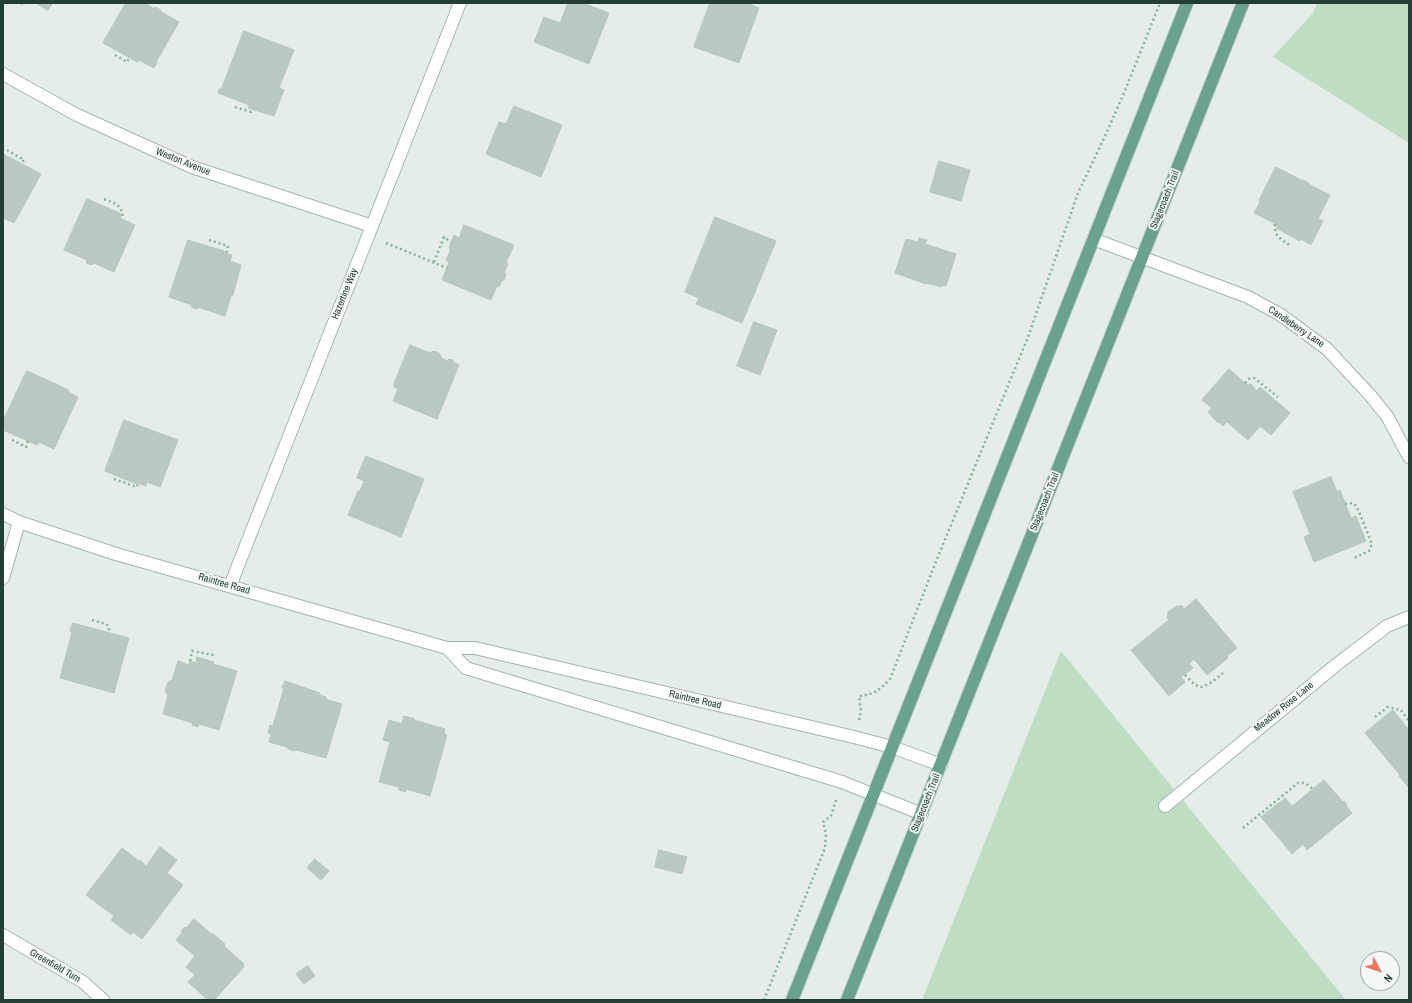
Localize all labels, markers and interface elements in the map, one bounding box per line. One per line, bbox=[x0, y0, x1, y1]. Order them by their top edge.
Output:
street label: Weston Avenue bbox=[154, 146, 212, 178]
street label: Stagecoach Trail bbox=[1148, 169, 1182, 231]
street label: Hazertine Way bbox=[329, 267, 361, 321]
street label: Candleberry Lane bbox=[1266, 304, 1326, 350]
street label: Stagecoach Trail bbox=[1028, 471, 1062, 533]
street label: Raintree Road bbox=[197, 571, 251, 597]
street label: Meadow Rose Lane bbox=[1252, 679, 1316, 735]
street label: Raintree Road bbox=[668, 688, 722, 712]
street label: Stagecoach Trail bbox=[909, 772, 943, 834]
street label: Greenfield Turn bbox=[27, 947, 83, 985]
north arrow bbox=[1360, 951, 1400, 991]
text: N bbox=[1381, 971, 1396, 985]

